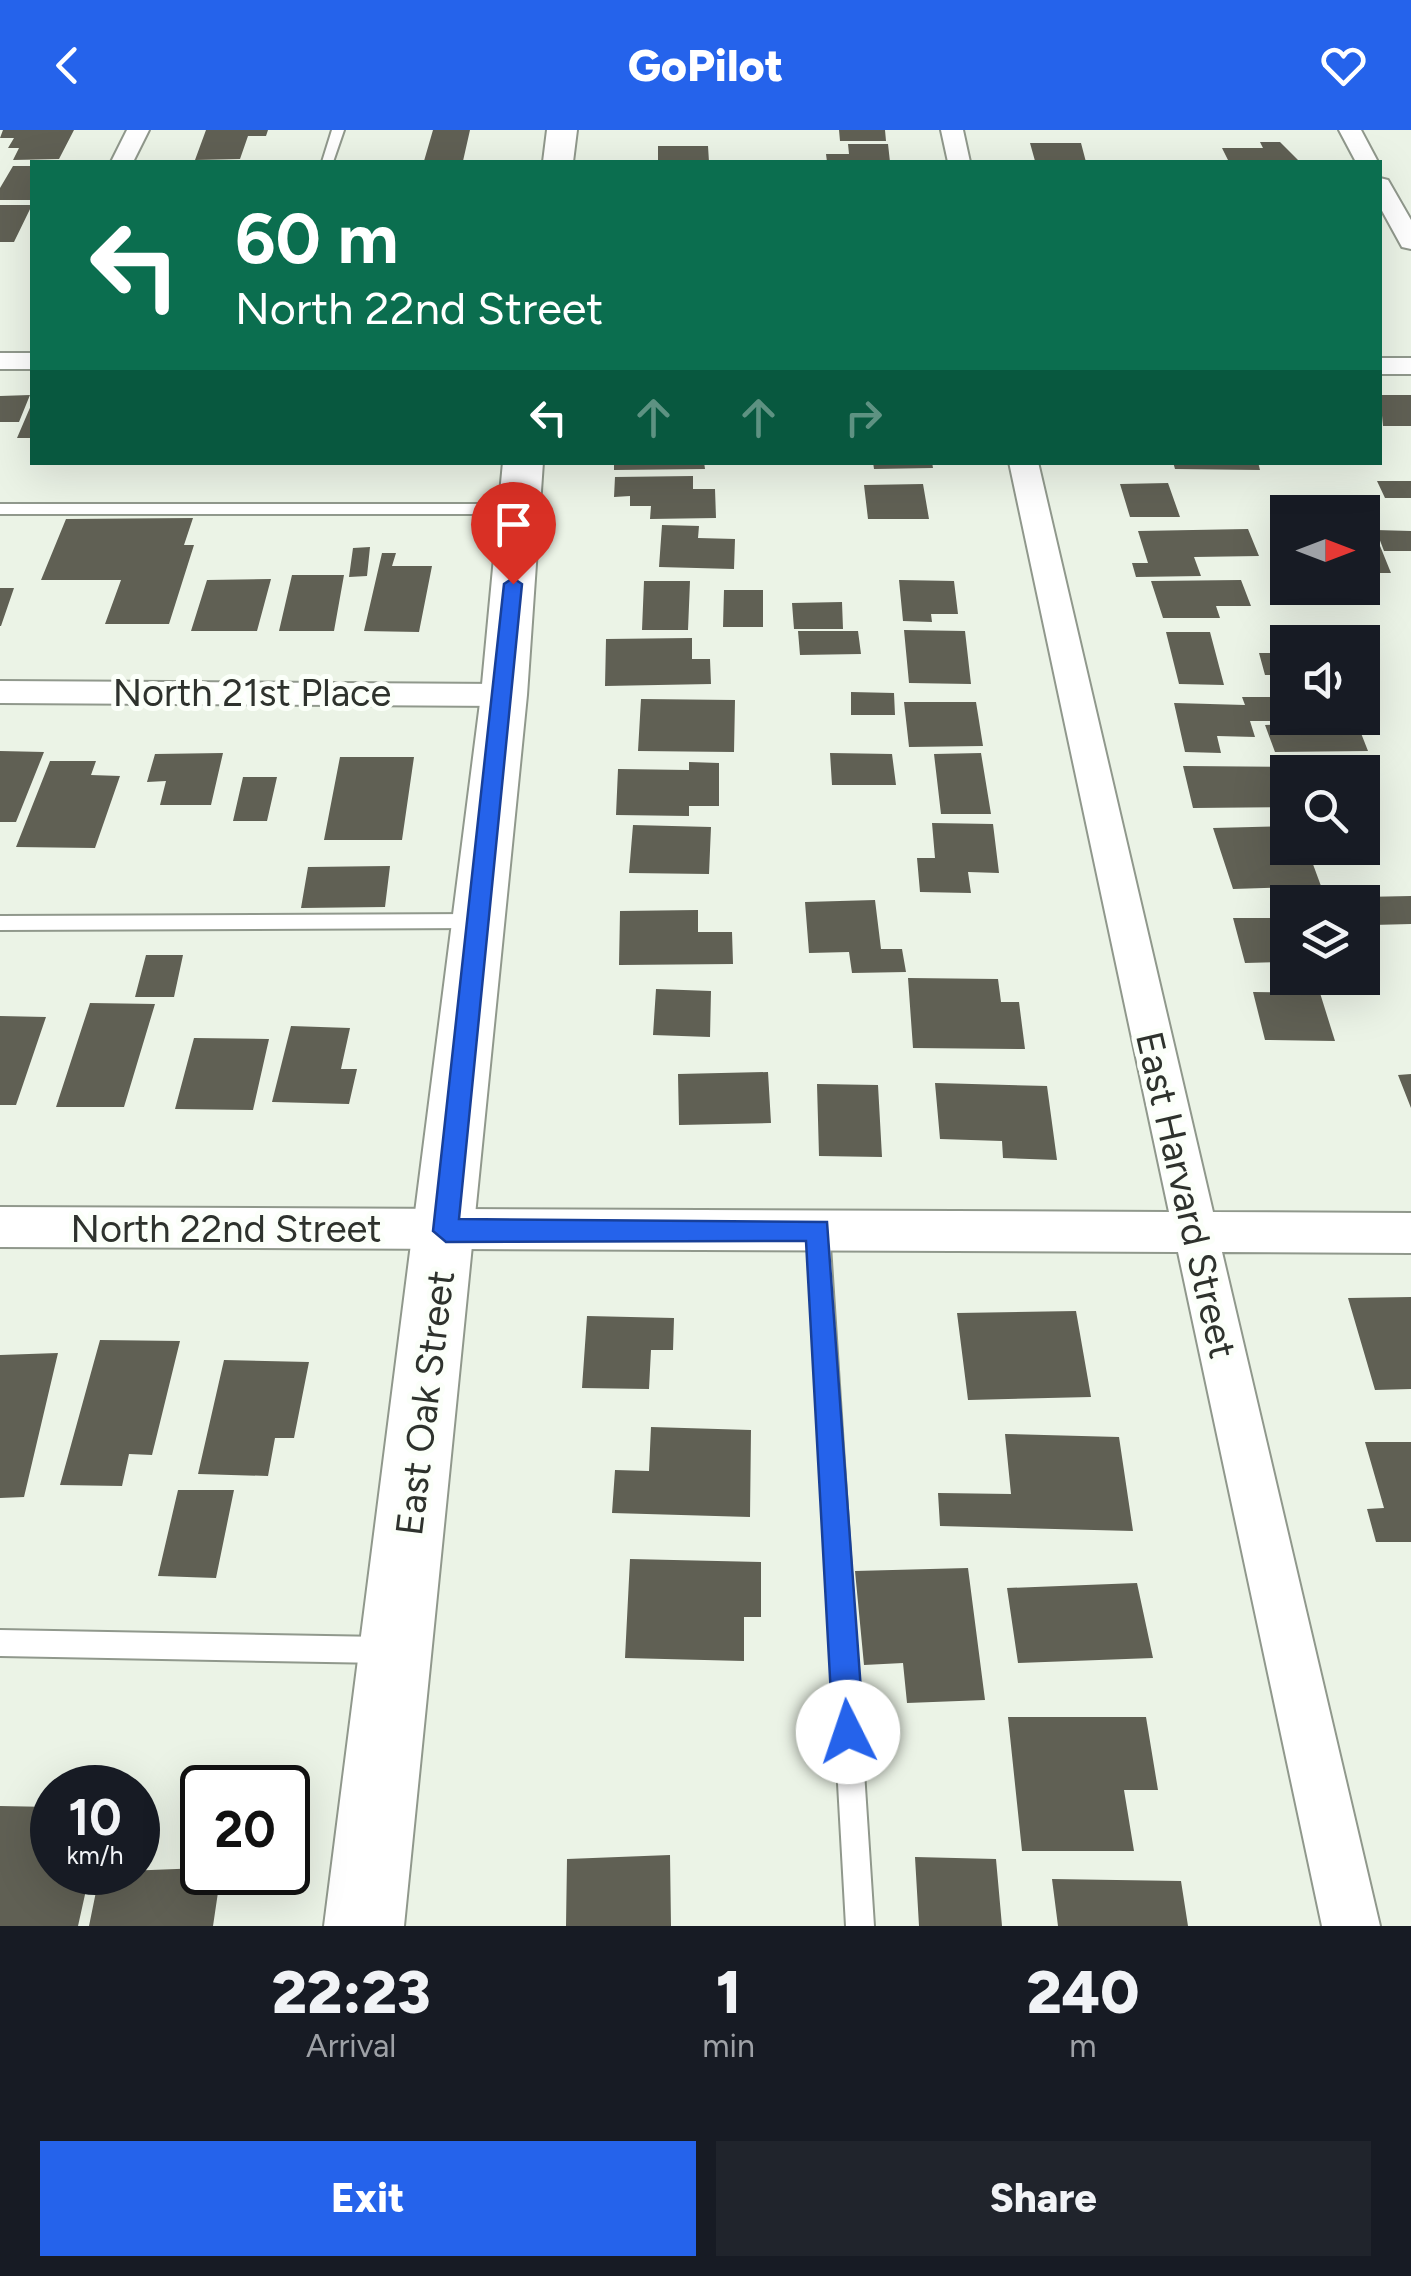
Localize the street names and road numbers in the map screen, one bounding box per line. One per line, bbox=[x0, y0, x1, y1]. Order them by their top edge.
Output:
street label: North 21st Place bbox=[113, 670, 391, 716]
street label: East Harvard Street bbox=[1126, 1027, 1246, 1363]
street label: North 22nd Street bbox=[71, 1206, 382, 1252]
street label: East Oak Street bbox=[386, 1268, 464, 1538]

